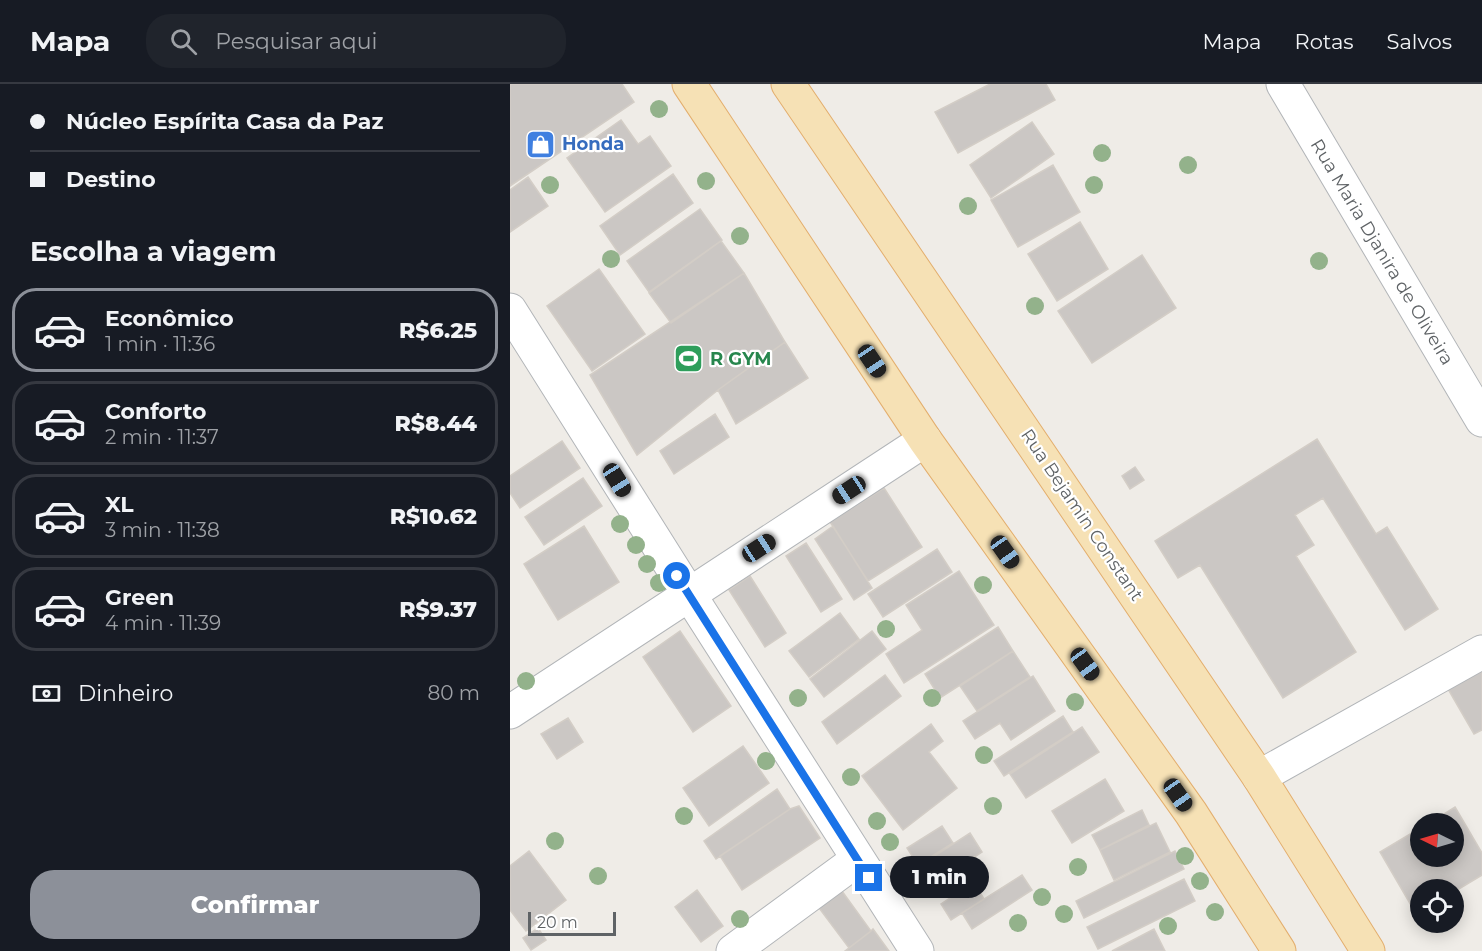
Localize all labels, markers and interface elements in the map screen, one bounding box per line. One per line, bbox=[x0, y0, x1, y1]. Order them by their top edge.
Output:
search box bbox=[146, 14, 566, 68]
text: Mapa bbox=[30, 24, 110, 58]
icon: search bbox=[167, 25, 200, 58]
text: Pesquisar aqui bbox=[215, 28, 377, 55]
text: Mapa bbox=[1202, 29, 1261, 54]
text: Rotas bbox=[1294, 29, 1354, 54]
text: Salvos bbox=[1387, 29, 1452, 54]
text: Núcleo Espírita Casa da Paz bbox=[66, 108, 383, 135]
shop icon: Honda bbox=[525, 128, 557, 160]
place label: Honda bbox=[562, 133, 624, 155]
street label: Rua Maria Djanira de Oliveira bbox=[1306, 135, 1458, 369]
text: Destino bbox=[66, 166, 156, 193]
text: Escolha a viagem bbox=[30, 235, 277, 268]
icon: car bbox=[33, 303, 87, 357]
text: Econômico bbox=[105, 305, 234, 332]
text: R$6.25 bbox=[399, 317, 477, 344]
text: 1 min · 11:36 bbox=[105, 332, 215, 356]
car bbox=[854, 341, 890, 381]
sports icon: R GYM bbox=[673, 343, 705, 375]
place label: R GYM bbox=[710, 348, 771, 370]
icon: car bbox=[33, 396, 87, 450]
text: Conforto bbox=[105, 398, 206, 425]
text: R$8.44 bbox=[394, 410, 477, 437]
text: 2 min · 11:37 bbox=[105, 425, 219, 449]
street label: Rua Bejamin Constant bbox=[1016, 425, 1148, 605]
car bbox=[600, 460, 634, 500]
car bbox=[829, 473, 869, 507]
icon: car bbox=[33, 489, 87, 543]
text: XL bbox=[105, 491, 134, 518]
text: R$10.62 bbox=[390, 503, 477, 530]
text: 3 min · 11:38 bbox=[105, 518, 220, 542]
car bbox=[739, 531, 779, 565]
car bbox=[987, 532, 1023, 572]
route start bbox=[663, 562, 690, 589]
icon: car bbox=[33, 582, 87, 636]
text: Green bbox=[105, 584, 174, 611]
text: R$9.37 bbox=[399, 596, 477, 623]
text: 4 min · 11:39 bbox=[105, 611, 221, 635]
car bbox=[1067, 644, 1103, 684]
icon: cash bbox=[30, 677, 63, 710]
text: Dinheiro bbox=[78, 680, 173, 707]
text: 80 m bbox=[428, 681, 480, 705]
car bbox=[1160, 775, 1196, 815]
north arrow bbox=[1410, 813, 1464, 867]
map controls bbox=[1410, 813, 1464, 933]
callout: 1 min bbox=[890, 857, 989, 899]
route end bbox=[855, 864, 882, 891]
text: 1 min bbox=[912, 865, 967, 889]
button: Confirmar bbox=[30, 870, 480, 939]
button: locate bbox=[1410, 879, 1464, 933]
scale bar bbox=[528, 909, 616, 936]
text: 20 m bbox=[537, 913, 578, 932]

